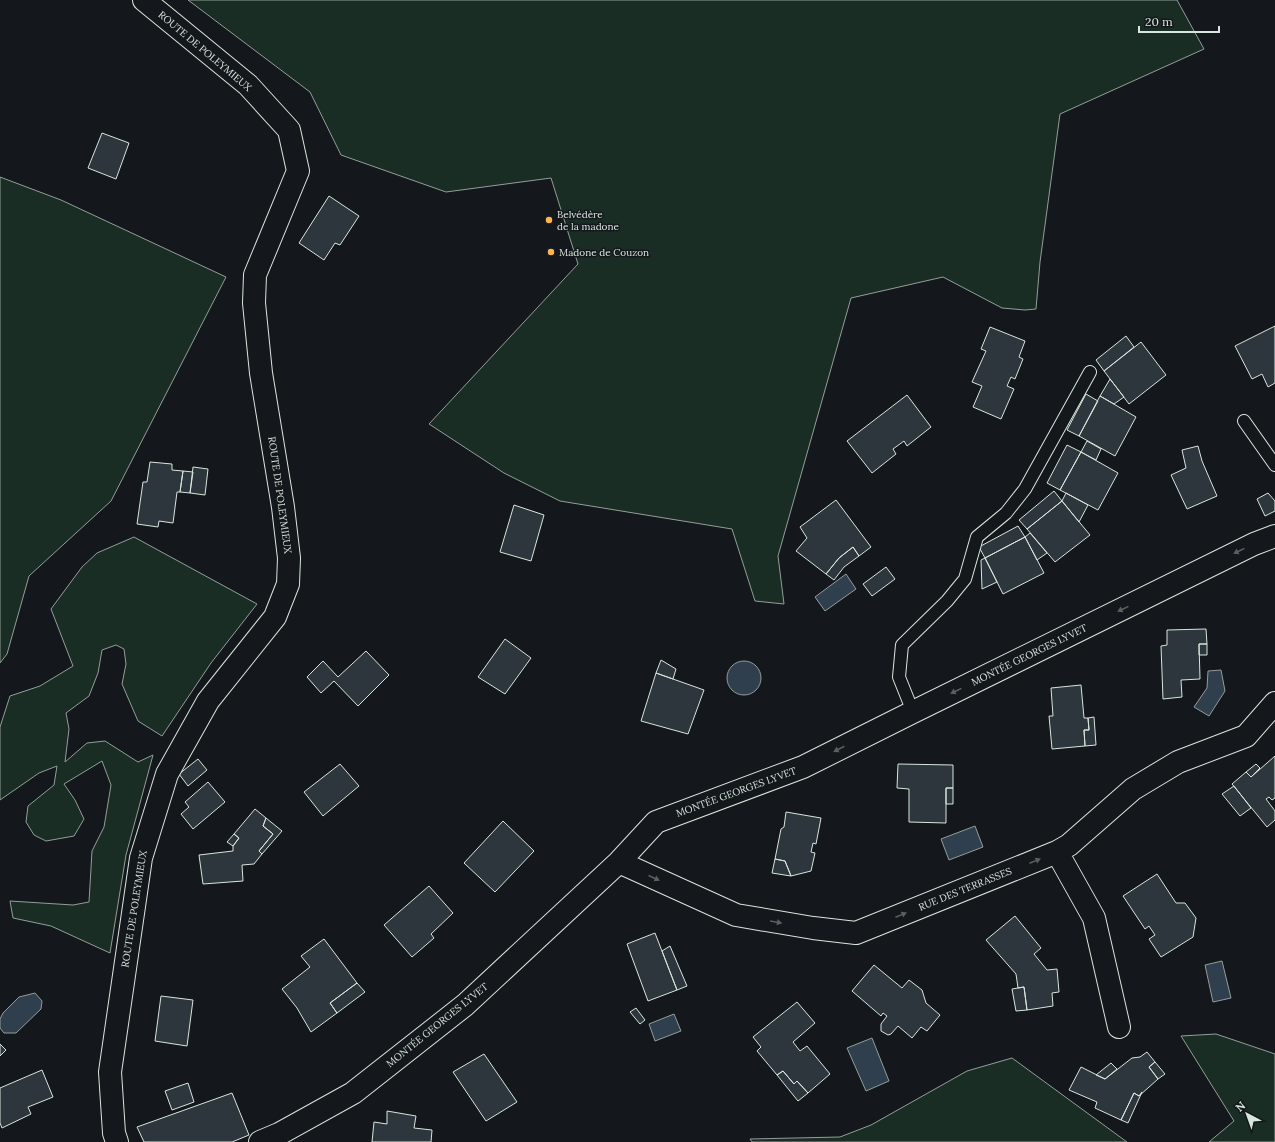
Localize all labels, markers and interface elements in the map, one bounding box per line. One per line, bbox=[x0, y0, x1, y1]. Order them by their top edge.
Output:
street label: ROUTE DE POLEYMIEUX bbox=[156, 8, 255, 94]
scale bar bbox=[1139, 8, 1219, 34]
text: 20 m bbox=[1145, 14, 1173, 29]
place label: Belvédère de la madone bbox=[557, 208, 620, 233]
marker: Belvédère de la madone bbox=[544, 215, 554, 225]
place label: Madone de Couzon bbox=[559, 246, 649, 259]
marker: Madone de Couzon bbox=[546, 247, 556, 257]
street label: ROUTE DE POLEYMIEUX bbox=[265, 436, 295, 555]
one-way arrow bbox=[1233, 548, 1245, 554]
one-way arrow bbox=[1117, 606, 1128, 612]
street label: MONTÉE GEORGES LYVET bbox=[969, 621, 1090, 689]
one-way arrow bbox=[950, 688, 961, 694]
one-way arrow bbox=[834, 746, 845, 752]
street label: MONTÉE GEORGES LYVET bbox=[674, 764, 799, 820]
street label: ROUTE DE POLEYMIEUX bbox=[118, 849, 150, 968]
one-way arrow bbox=[1030, 858, 1041, 864]
street label: RUE DES TERRASSES bbox=[916, 864, 1014, 914]
one-way arrow bbox=[649, 875, 660, 881]
one-way arrow bbox=[896, 911, 908, 917]
one-way arrow bbox=[770, 919, 782, 925]
street label: MONTÉE GEORGES LYVET bbox=[383, 980, 491, 1070]
north arrow bbox=[1227, 1094, 1267, 1134]
text: N bbox=[1233, 1098, 1249, 1115]

